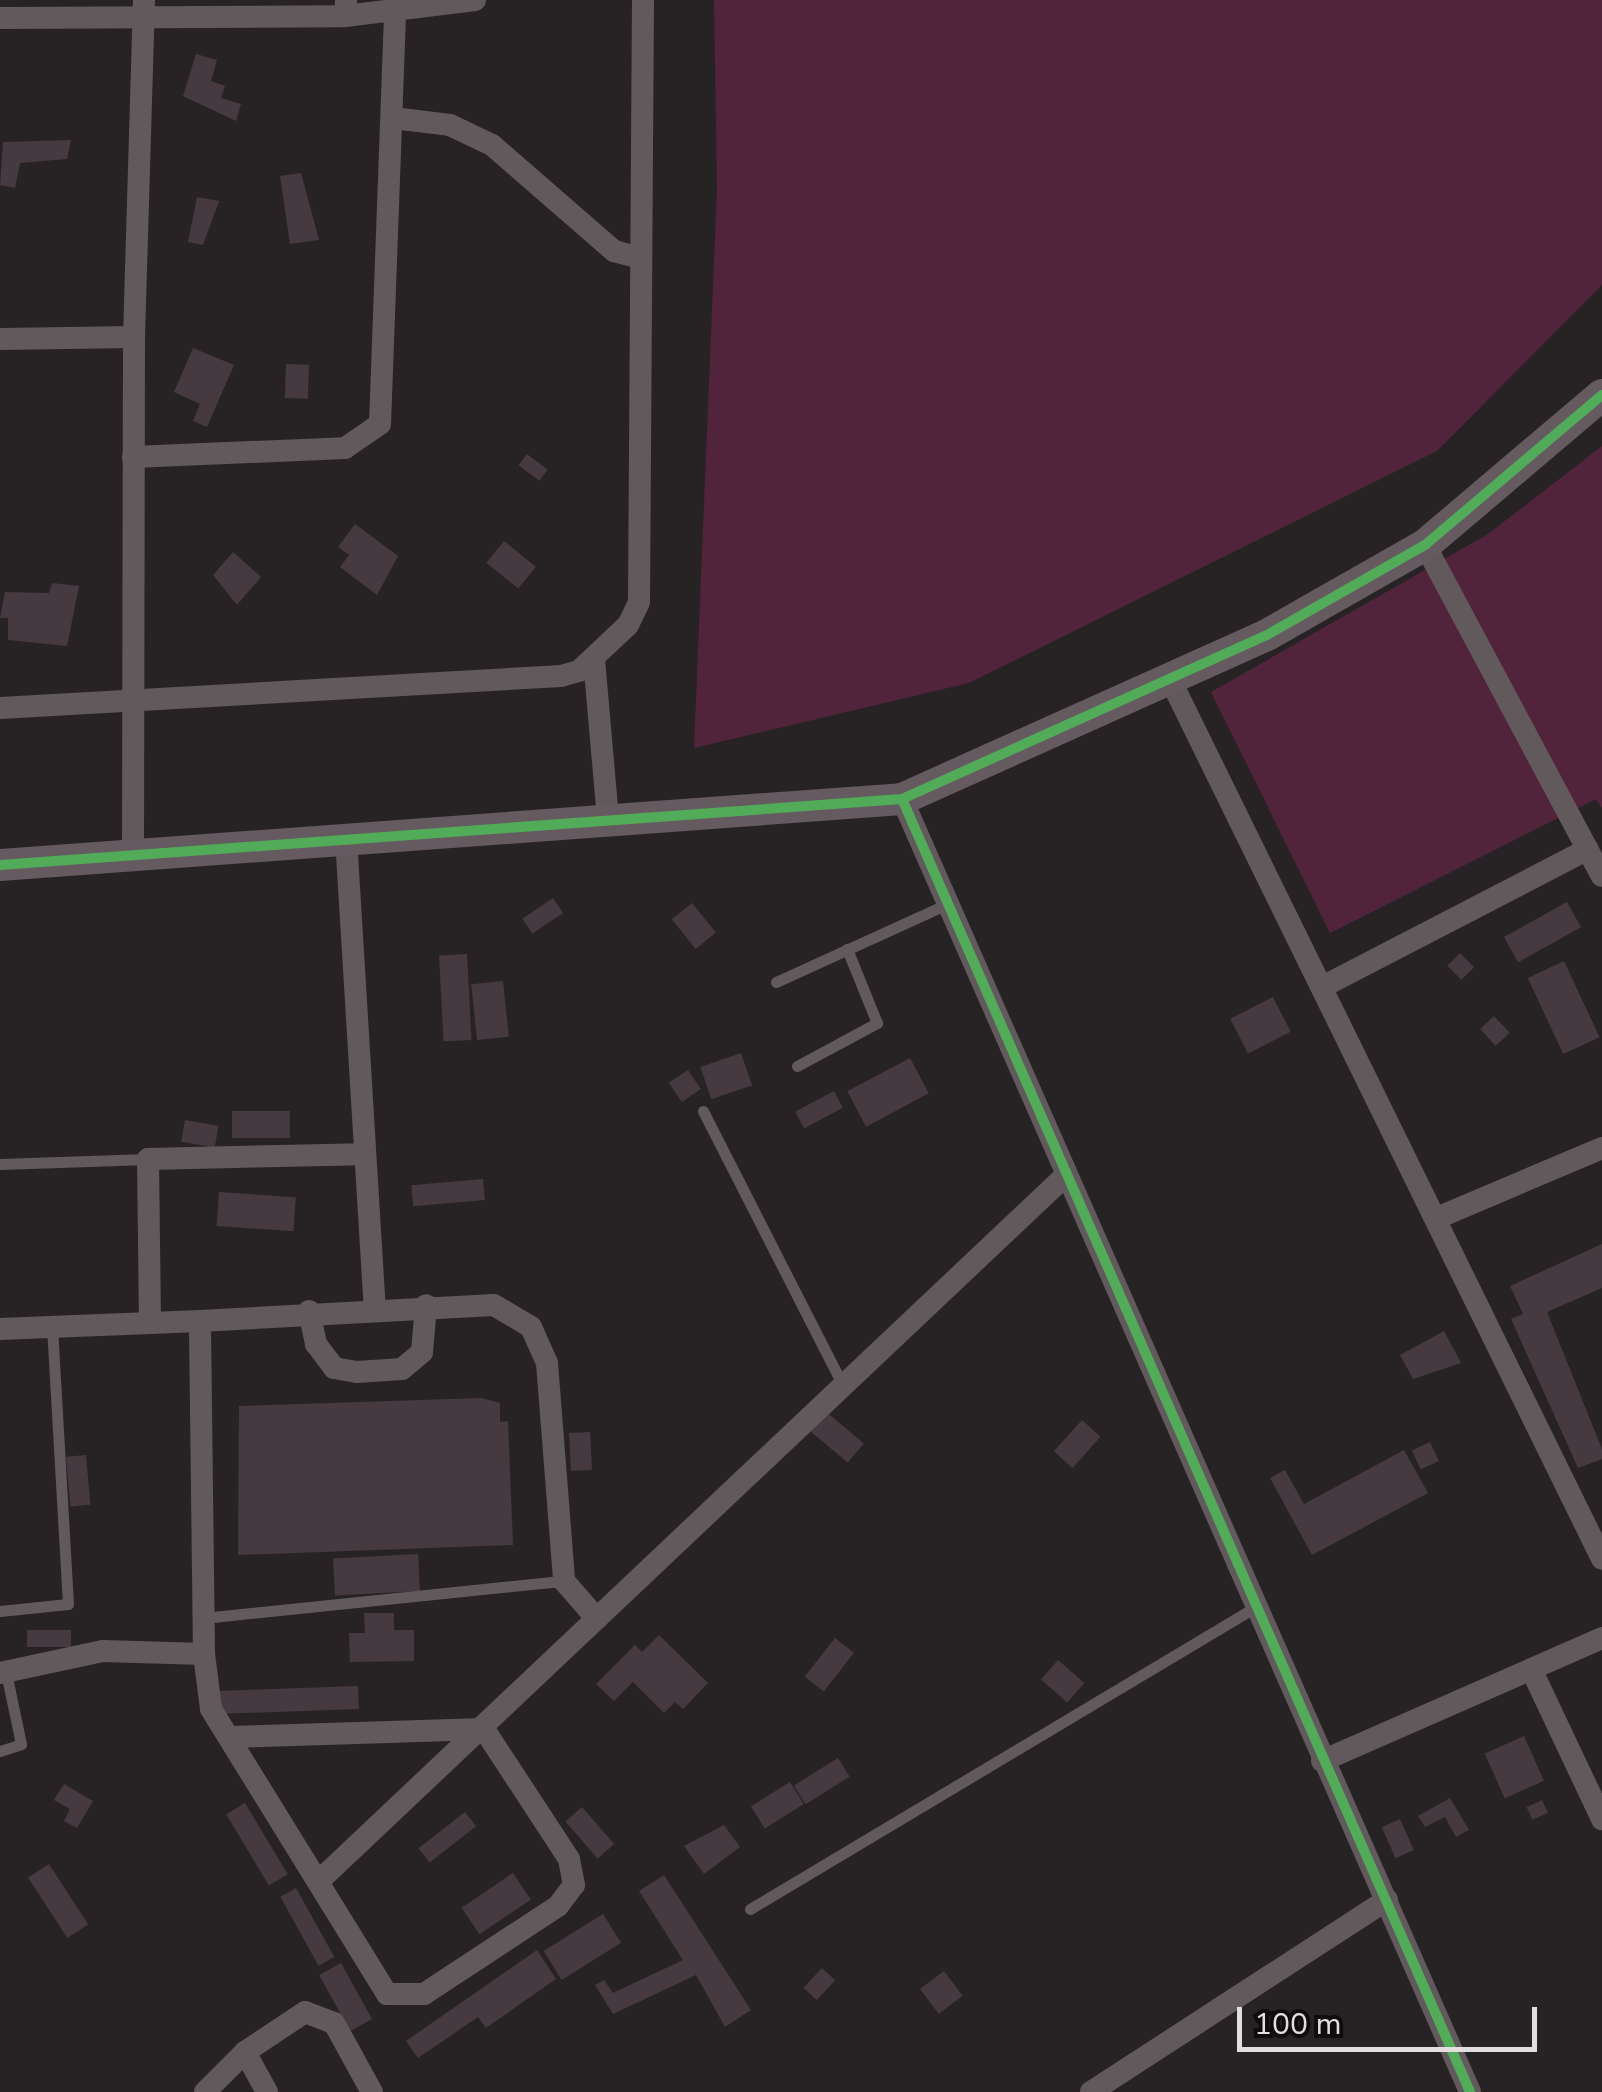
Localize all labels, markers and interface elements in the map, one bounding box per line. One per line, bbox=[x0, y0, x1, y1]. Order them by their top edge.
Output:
scale bar bbox=[1242, 1987, 1542, 2049]
text: 100 m bbox=[1254, 2004, 1341, 2045]

